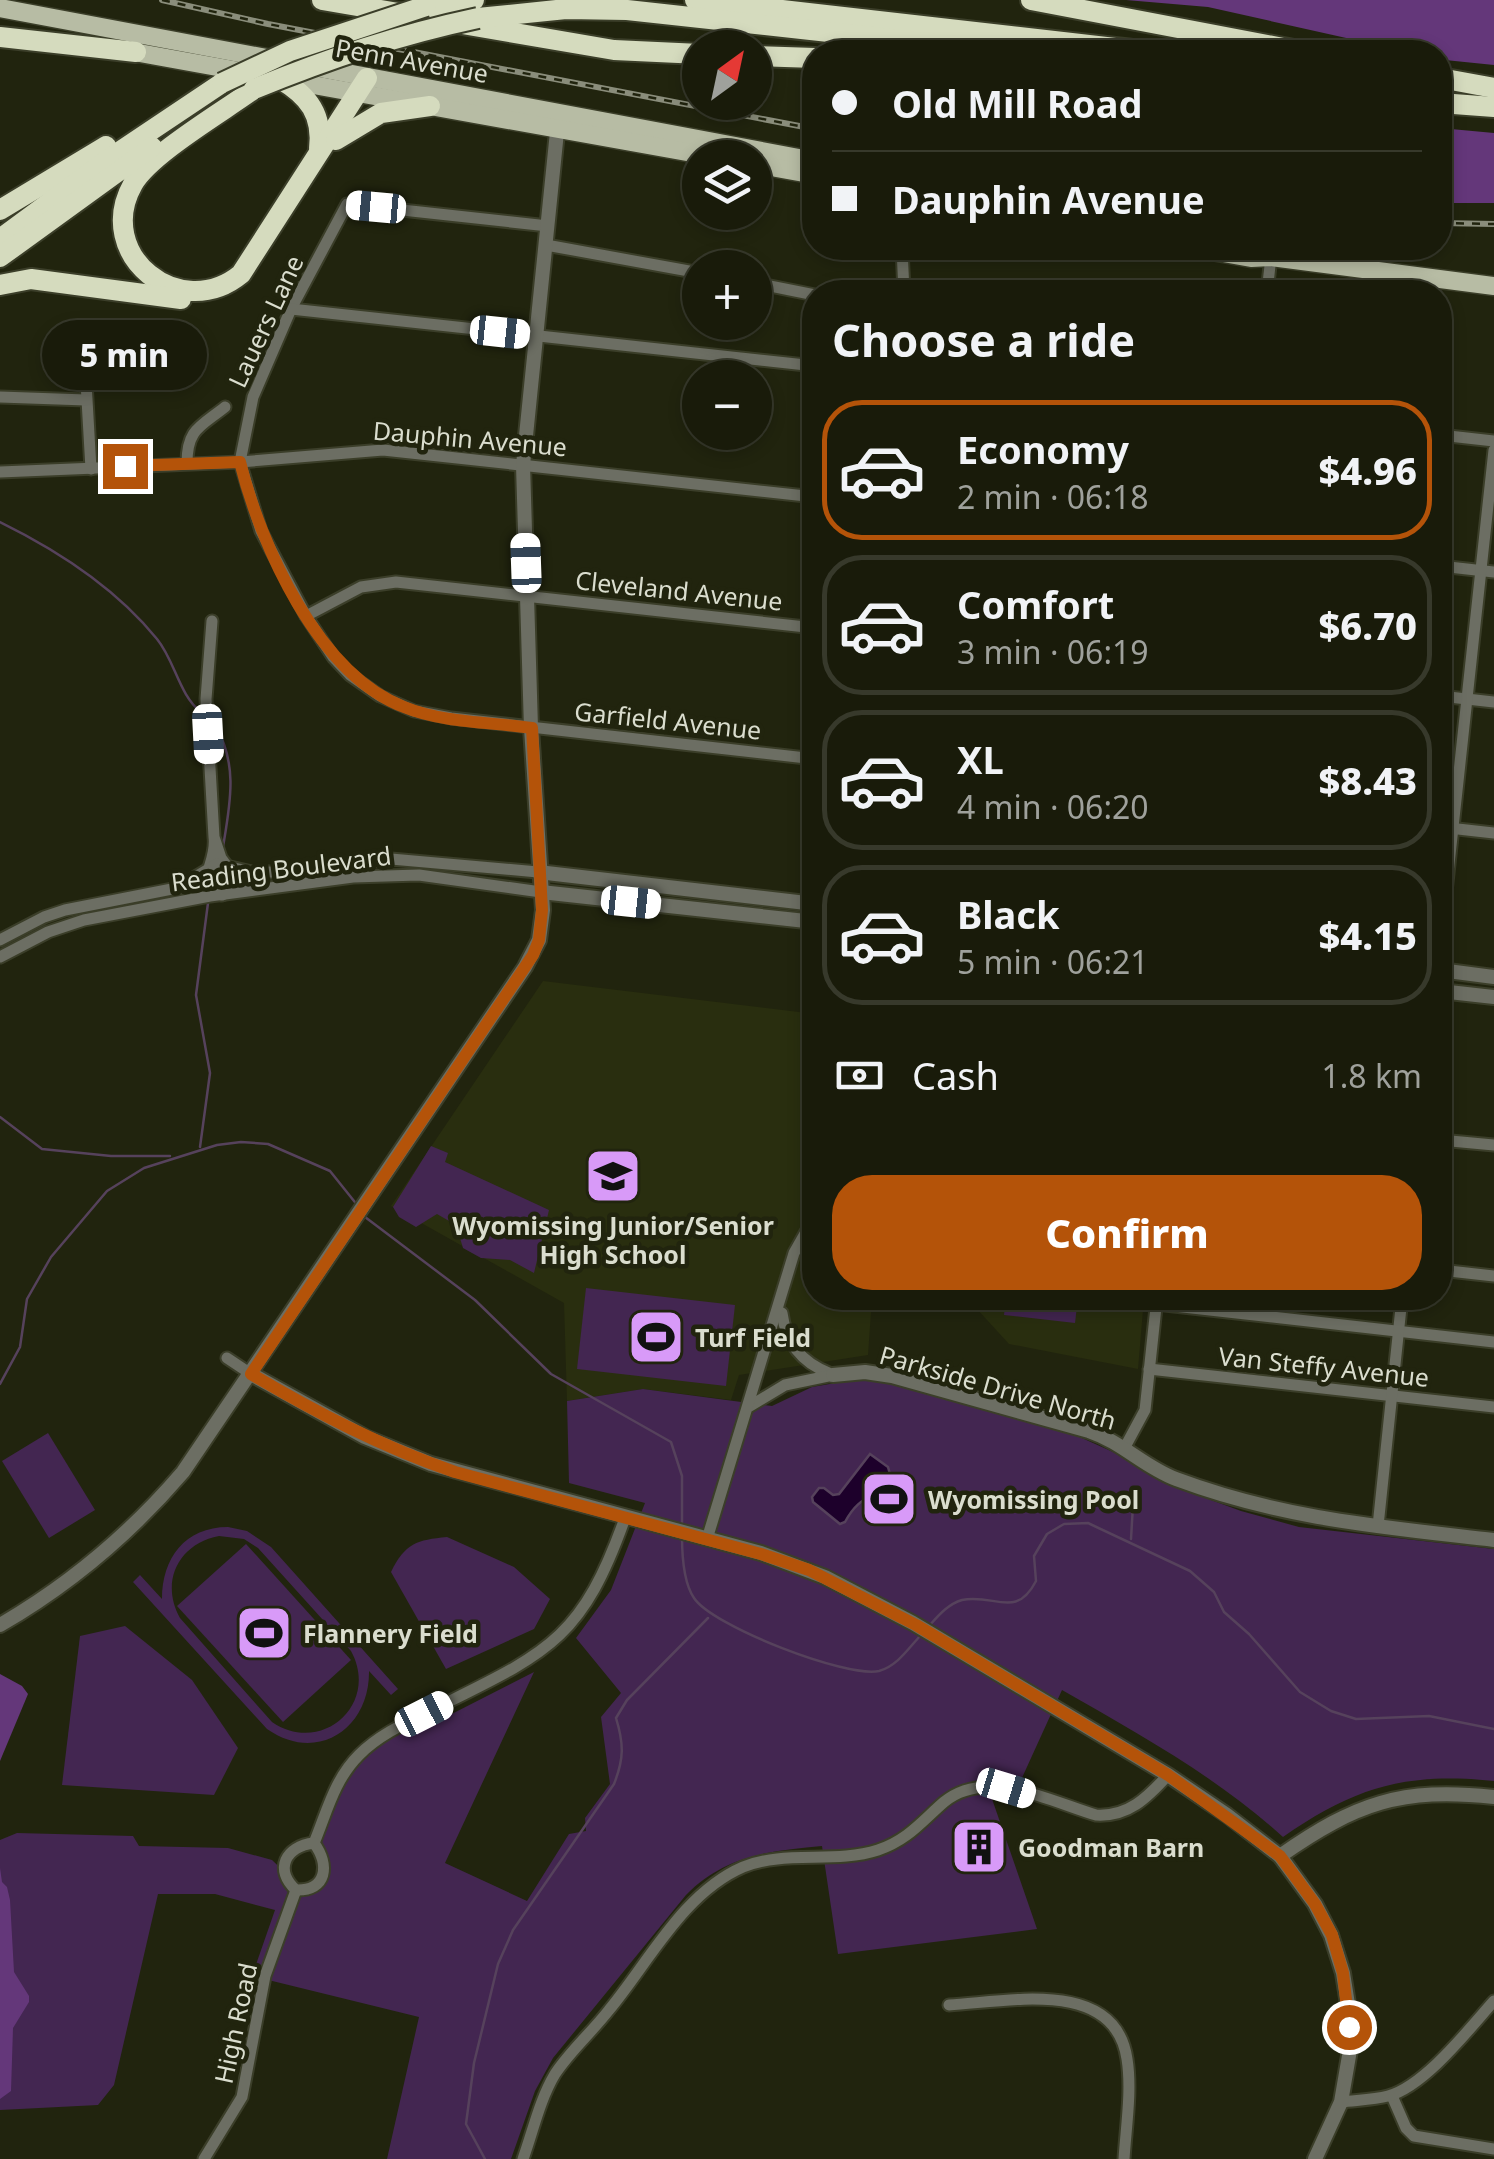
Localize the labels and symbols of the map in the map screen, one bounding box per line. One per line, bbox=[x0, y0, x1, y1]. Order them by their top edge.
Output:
street label: Penn Avenue bbox=[333, 30, 491, 90]
north arrow bbox=[682, 30, 772, 120]
car bbox=[345, 189, 407, 225]
street label: Lauers Lane bbox=[220, 249, 310, 393]
car bbox=[469, 314, 531, 350]
callout: 5 min bbox=[42, 321, 208, 391]
street label: Dauphin Avenue bbox=[372, 413, 568, 463]
route end bbox=[103, 444, 148, 489]
car bbox=[510, 532, 542, 594]
street label: Cleveland Avenue bbox=[574, 562, 784, 618]
street label: Garfield Avenue bbox=[573, 693, 763, 747]
car bbox=[191, 703, 225, 765]
street label: Reading Boulevard bbox=[169, 838, 393, 898]
car bbox=[600, 884, 662, 920]
school or university icon: Wyomissing Junior/Senior High School bbox=[583, 1146, 643, 1206]
place label: Wyomissing Junior/Senior High School bbox=[452, 1208, 774, 1271]
sports icon: Turf Field bbox=[626, 1307, 686, 1367]
place label: Turf Field bbox=[695, 1320, 811, 1354]
street label: Parkside Drive North bbox=[876, 1337, 1120, 1437]
street label: Van Steffy Avenue bbox=[1217, 1338, 1431, 1394]
sports icon: Wyomissing Pool bbox=[859, 1469, 919, 1529]
place label: Wyomissing Pool bbox=[928, 1482, 1139, 1516]
sports icon: Flannery Field bbox=[234, 1603, 294, 1663]
place label: Flannery Field bbox=[303, 1616, 478, 1650]
car bbox=[390, 1687, 458, 1741]
car bbox=[973, 1765, 1039, 1811]
building icon: Goodman Barn bbox=[949, 1817, 1009, 1877]
place label: Goodman Barn bbox=[1018, 1830, 1204, 1864]
street label: High Road bbox=[206, 1960, 264, 2086]
route start bbox=[1327, 2005, 1372, 2050]

